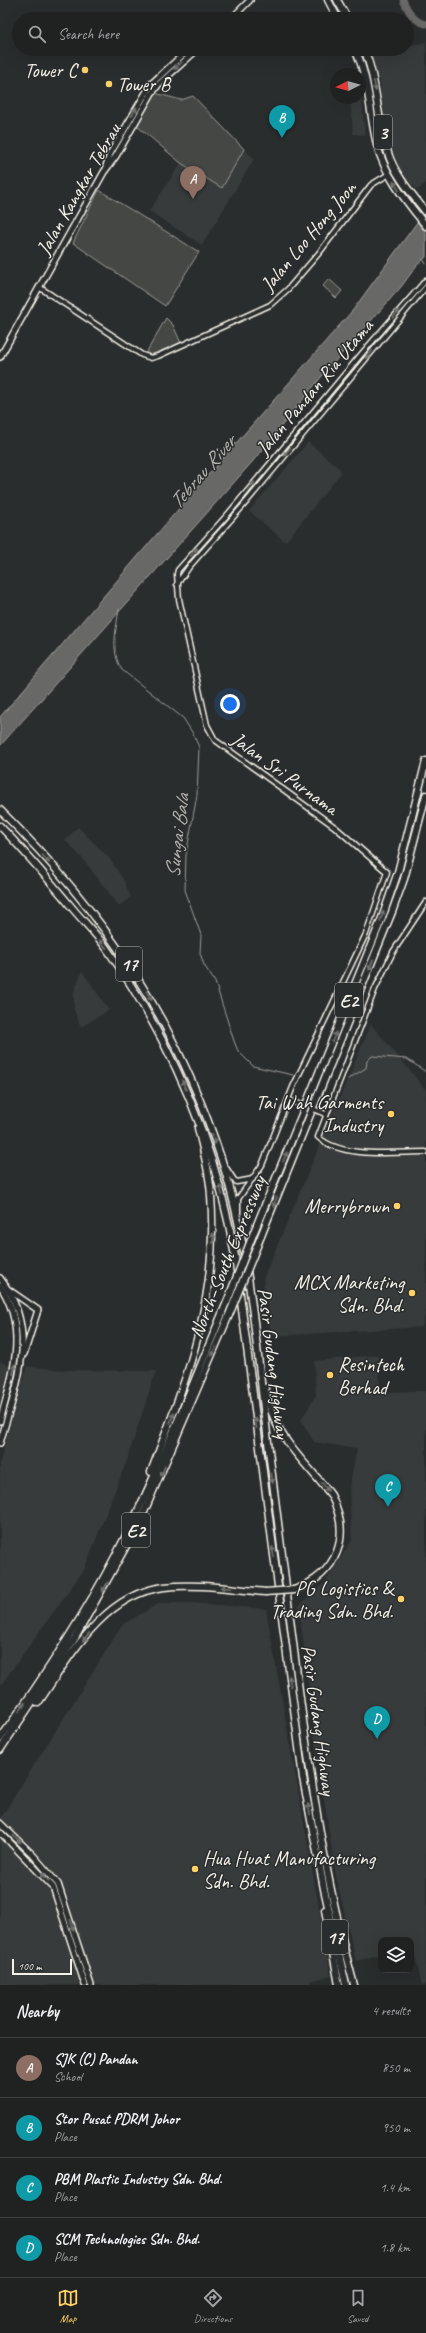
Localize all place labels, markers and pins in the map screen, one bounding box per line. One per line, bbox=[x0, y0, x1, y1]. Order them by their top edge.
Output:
place label: Tower C bbox=[24, 58, 79, 83]
marker: Tower C bbox=[80, 65, 90, 75]
place label: Tower B bbox=[117, 72, 172, 97]
marker: Tower B bbox=[104, 79, 114, 89]
pin: B bbox=[269, 105, 295, 138]
pin: A bbox=[180, 166, 206, 199]
place label: Tai Wah Garments Industry bbox=[256, 1090, 385, 1138]
marker: Tai Wah Garments Industry bbox=[386, 1109, 396, 1119]
place label: Merrybrown bbox=[305, 1194, 390, 1219]
marker: Merrybrown bbox=[392, 1201, 402, 1211]
place label: MCX Marketing Sdn. Bhd. bbox=[294, 1270, 406, 1318]
marker: MCX Marketing Sdn. Bhd. bbox=[407, 1288, 417, 1298]
place label: Resintech Berhad bbox=[338, 1352, 405, 1400]
marker: Resintech Berhad bbox=[325, 1370, 335, 1380]
pin: C bbox=[375, 1474, 401, 1507]
place label: PG Logistics & Trading Sdn. Bhd. bbox=[270, 1576, 396, 1624]
marker: PG Logistics & Trading Sdn. Bhd. bbox=[396, 1594, 406, 1604]
pin: D bbox=[364, 1706, 390, 1739]
place label: Hua Huat Manufacturing Sdn. Bhd. bbox=[203, 1846, 377, 1894]
marker: Hua Huat Manufacturing Sdn. Bhd. bbox=[190, 1864, 200, 1874]

